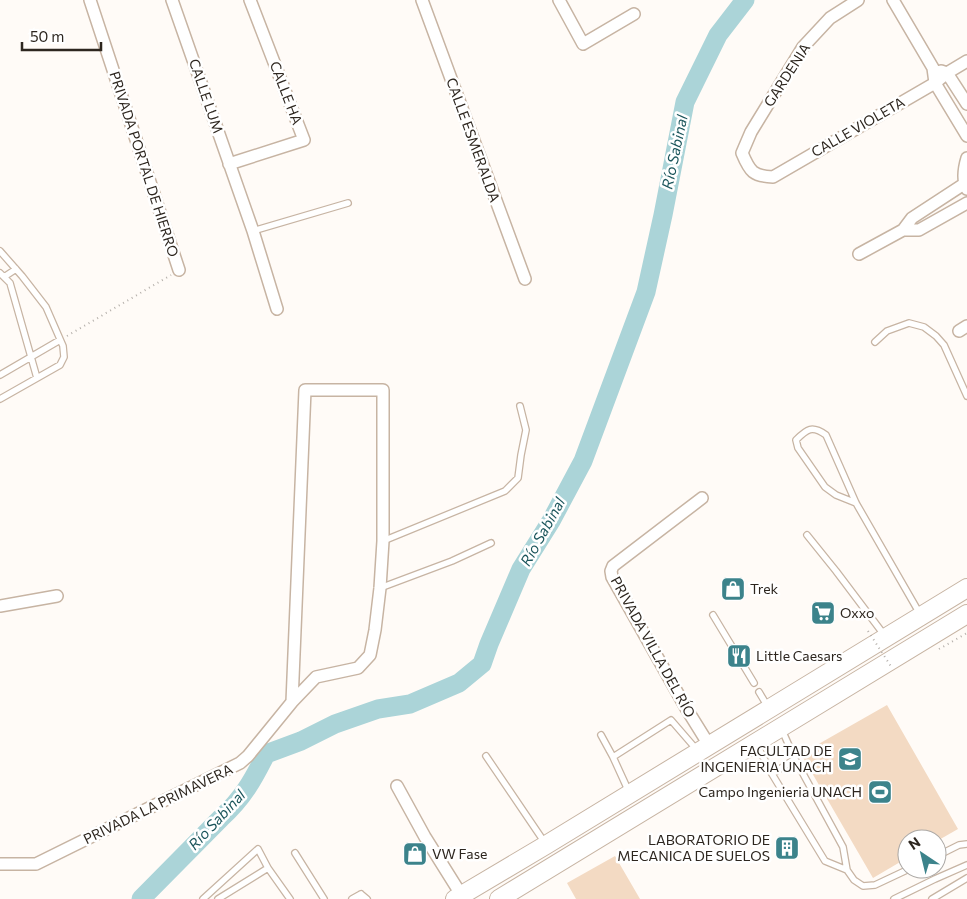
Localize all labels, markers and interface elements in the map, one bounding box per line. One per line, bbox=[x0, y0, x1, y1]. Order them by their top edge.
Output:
scale bar bbox=[22, 20, 101, 52]
text: 50 m bbox=[30, 27, 64, 45]
street label: GARDENIA bbox=[760, 40, 814, 110]
street label: CALLE LUM bbox=[186, 56, 227, 135]
street label: CALLE HA bbox=[267, 59, 306, 127]
street label: PRIVADA PORTAL DE HIERRO bbox=[106, 69, 183, 259]
street label: CALLE ESMERALDA bbox=[443, 75, 504, 205]
street label: CALLE VIOLETA bbox=[808, 93, 908, 160]
water label: Río Sabinal bbox=[657, 112, 691, 191]
water label: Río Sabinal bbox=[516, 493, 569, 569]
street label: PRIVADA VILLA DEL RÍO bbox=[608, 573, 699, 720]
shop icon: Trek bbox=[720, 576, 746, 602]
place label: Trek bbox=[750, 580, 779, 597]
supermarket icon: Oxxo bbox=[810, 600, 836, 626]
place label: Oxxo bbox=[840, 604, 874, 621]
restaurant icon: Little Caesars bbox=[726, 643, 752, 669]
place label: Little Caesars bbox=[756, 647, 842, 664]
place label: FACULTAD DE INGENIERIA UNACH bbox=[700, 742, 832, 775]
school or university icon: FACULTAD DE INGENIERIA UNACH bbox=[837, 746, 863, 772]
street label: PRIVADA LA PRIMAVERA bbox=[80, 760, 236, 847]
sports icon: Campo Ingenieria UNACH bbox=[867, 779, 893, 805]
place label: Campo Ingenieria UNACH bbox=[698, 783, 862, 800]
water label: Río Sabinal bbox=[184, 785, 249, 853]
north arrow bbox=[897, 829, 947, 879]
place label: LABORATORIO DE MECANICA DE SUELOS bbox=[617, 831, 770, 864]
text: N bbox=[905, 833, 923, 853]
building icon: LABORATORIO DE MECANICA DE SUELOS bbox=[774, 835, 800, 861]
shop icon: VW Fase bbox=[402, 841, 428, 867]
place label: VW Fase bbox=[432, 845, 487, 862]

